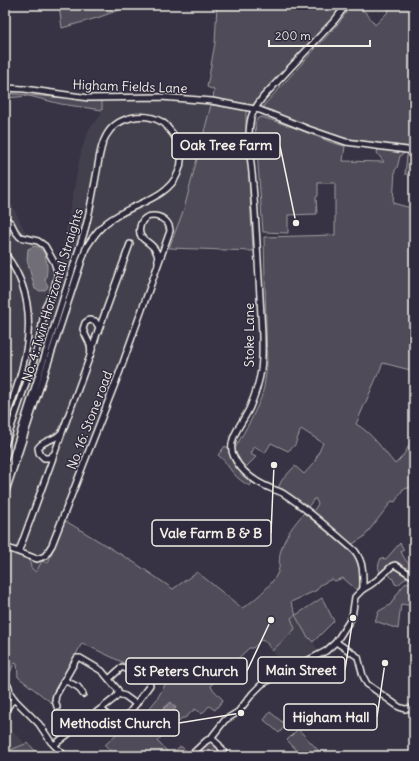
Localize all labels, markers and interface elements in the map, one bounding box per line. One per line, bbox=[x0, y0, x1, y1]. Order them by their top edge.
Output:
scale bar bbox=[269, 22, 370, 48]
text: 200 m bbox=[275, 28, 311, 43]
street label: Higham Fields Lane bbox=[72, 76, 188, 97]
callout: Oak Tree Farm bbox=[172, 133, 280, 159]
text: Oak Tree Farm bbox=[180, 136, 273, 154]
street label: No. 4: Twin Horizontal Straights bbox=[18, 206, 87, 384]
street label: Stoke Lane bbox=[241, 303, 258, 367]
street label: No. 16: Stone road bbox=[63, 368, 116, 472]
callout: Vale Farm B & B bbox=[152, 520, 271, 546]
text: Vale Farm B & B bbox=[160, 524, 262, 542]
callout: Main Street bbox=[258, 657, 345, 683]
callout: St Peters Church bbox=[126, 658, 247, 684]
text: Main Street bbox=[265, 661, 337, 679]
text: St Peters Church bbox=[134, 662, 238, 680]
callout: Higham Hall bbox=[284, 704, 377, 730]
text: Higham Hall bbox=[293, 708, 370, 726]
callout: Methodist Church bbox=[52, 710, 179, 736]
text: Methodist Church bbox=[59, 714, 171, 732]

